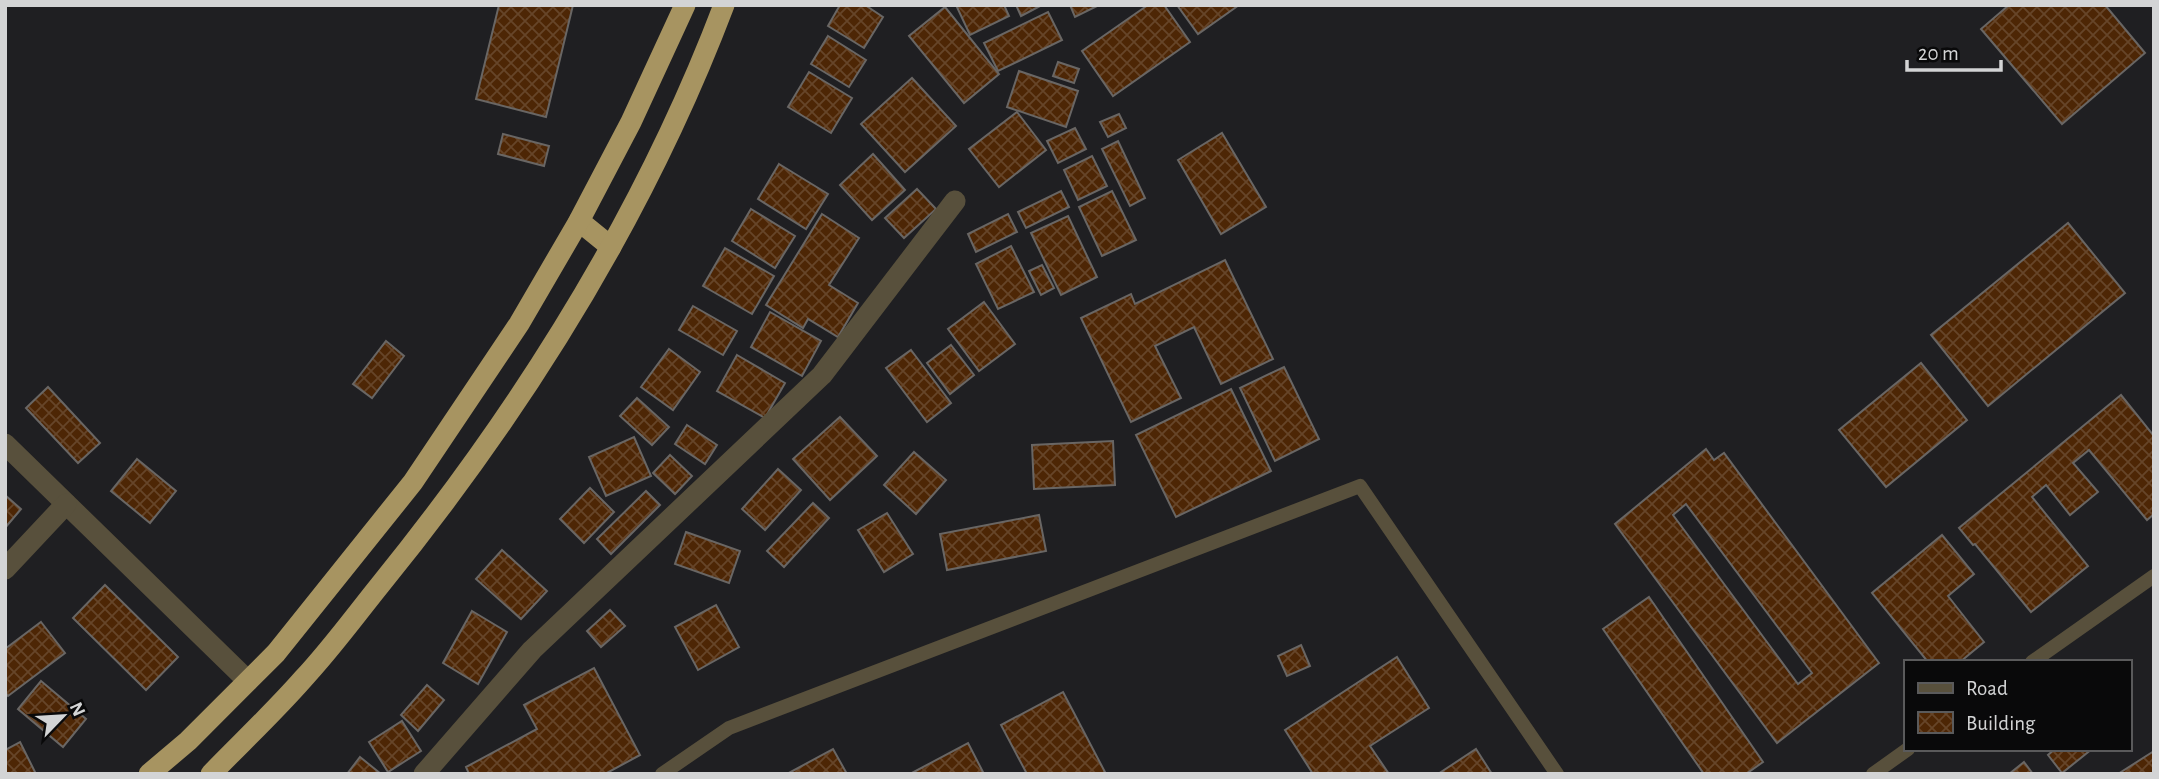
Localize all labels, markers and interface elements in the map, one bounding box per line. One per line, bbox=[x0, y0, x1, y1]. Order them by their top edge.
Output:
scale bar bbox=[1907, 28, 2002, 72]
text: 20 m bbox=[1918, 43, 1959, 64]
legend bbox=[1904, 660, 2131, 751]
text: Road bbox=[1966, 678, 2008, 699]
north arrow bbox=[28, 681, 98, 751]
text: N bbox=[66, 699, 88, 719]
text: Building bbox=[1966, 713, 2036, 734]

